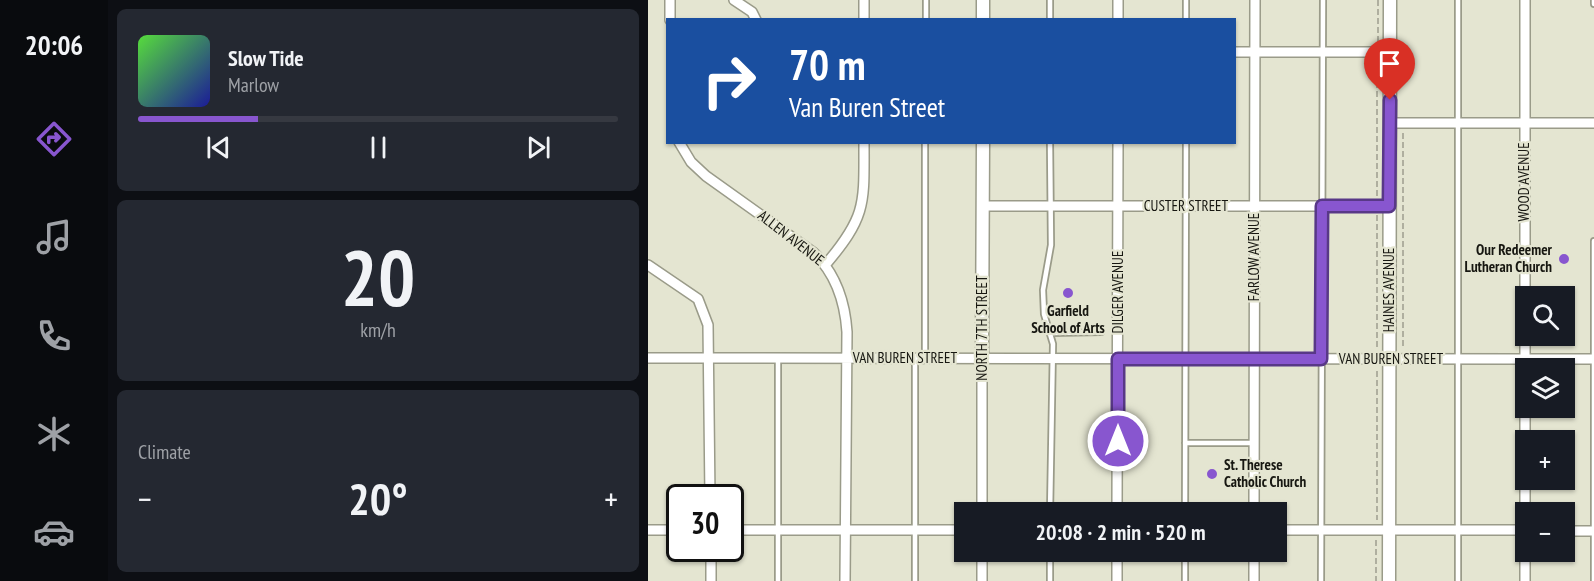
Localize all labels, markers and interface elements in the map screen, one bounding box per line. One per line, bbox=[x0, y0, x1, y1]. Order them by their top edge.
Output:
text: 20:06 bbox=[25, 28, 83, 62]
text: 70 m bbox=[789, 37, 866, 92]
pin bbox=[1364, 38, 1415, 100]
icon: right bbox=[690, 42, 768, 120]
text: Slow Tide bbox=[228, 44, 304, 72]
icon: arrive bbox=[1373, 47, 1406, 80]
text: Marlow bbox=[228, 72, 279, 98]
text: Van Buren Street bbox=[789, 90, 945, 124]
icon: directions bbox=[33, 118, 75, 160]
icon: previous bbox=[202, 131, 235, 164]
icon: pause bbox=[362, 131, 395, 164]
icon: next bbox=[522, 131, 555, 164]
street label: WOOD AVENUE bbox=[1514, 142, 1533, 222]
street label: CUSTER STREET bbox=[1144, 196, 1229, 215]
street label: ALLEN AVENUE bbox=[754, 206, 828, 269]
street label: FARLOW AVENUE bbox=[1244, 213, 1263, 301]
icon: music bbox=[33, 216, 75, 258]
text: 20 bbox=[341, 227, 415, 328]
place label: Our Redeemer Lutheran Church bbox=[1465, 240, 1553, 276]
street label: HAINES AVENUE bbox=[1379, 248, 1398, 332]
street label: DILGER AVENUE bbox=[1108, 251, 1127, 333]
marker: Our Redeemer Lutheran Church bbox=[1557, 252, 1571, 266]
street label: NORTH 7TH STREET bbox=[972, 275, 991, 381]
marker: Garfield School of Arts bbox=[1061, 286, 1075, 300]
map controls bbox=[1515, 286, 1575, 562]
button: search bbox=[1515, 286, 1575, 346]
place label: Garfield School of Arts bbox=[1031, 301, 1105, 337]
icon: phone bbox=[33, 315, 75, 357]
text: km/h bbox=[360, 317, 396, 343]
street label: VAN BUREN STREET bbox=[852, 348, 957, 367]
street label: VAN BUREN STREET bbox=[1338, 349, 1443, 368]
button: layers bbox=[1515, 358, 1575, 418]
position arrow bbox=[1086, 409, 1150, 473]
icon: climate bbox=[33, 413, 75, 455]
button: + bbox=[1515, 430, 1575, 490]
text: Climate bbox=[138, 439, 191, 465]
place label: St. Therese Catholic Church bbox=[1224, 455, 1306, 491]
marker: St. Therese Catholic Church bbox=[1205, 467, 1219, 481]
text: 20° bbox=[348, 469, 408, 527]
text: − bbox=[138, 477, 152, 520]
text: + bbox=[604, 477, 618, 520]
speed limit sign: 30 bbox=[666, 484, 744, 562]
button: − bbox=[1515, 502, 1575, 562]
icon: car bbox=[33, 511, 75, 553]
text: 20:08 · 2 min · 520 m bbox=[1035, 518, 1206, 546]

